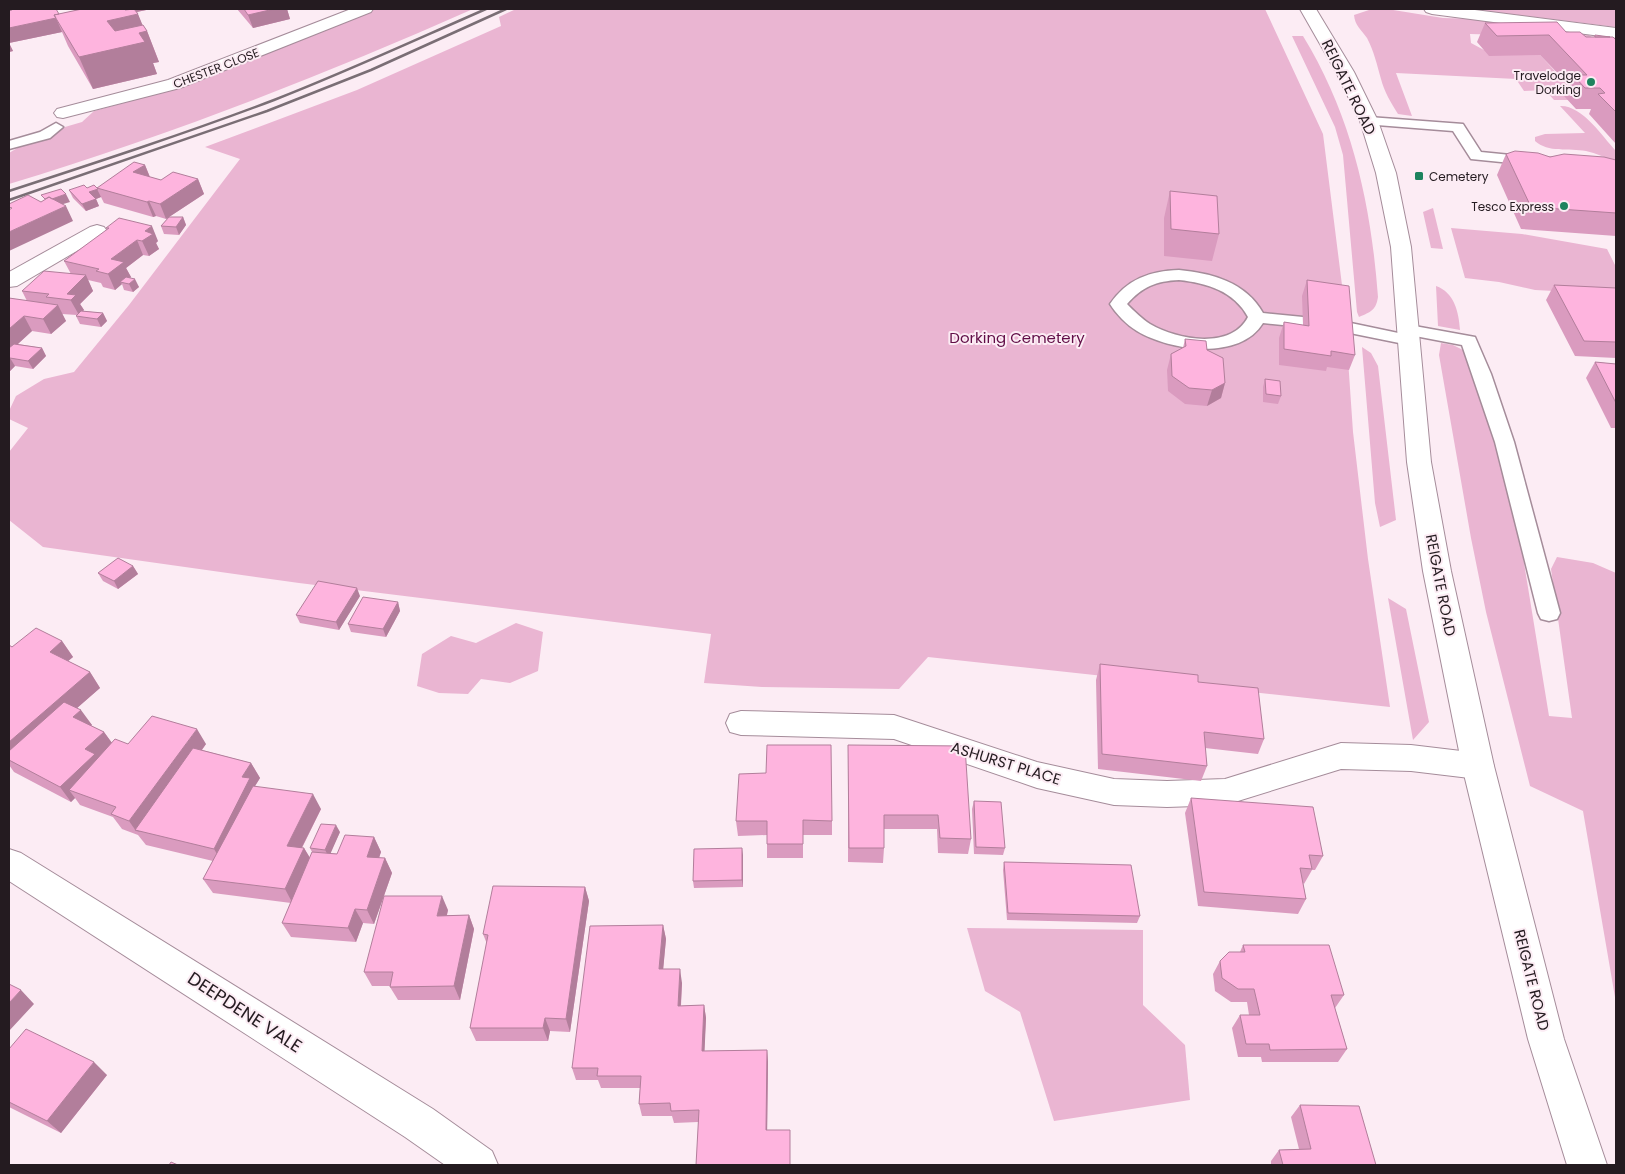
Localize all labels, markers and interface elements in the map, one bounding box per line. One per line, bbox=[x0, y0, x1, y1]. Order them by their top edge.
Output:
street label: REIGATE ROAD bbox=[1317, 36, 1381, 138]
street label: CHESTER CLOSE bbox=[170, 44, 262, 92]
place label: Travelodge Dorking bbox=[1513, 67, 1581, 98]
marker: Travelodge Dorking bbox=[1585, 76, 1597, 88]
place label: Cemetery bbox=[1429, 168, 1489, 185]
marker: Cemetery bbox=[1413, 170, 1425, 182]
place label: Tesco Express bbox=[1471, 198, 1554, 215]
marker: Tesco Express bbox=[1558, 200, 1570, 212]
park label: Dorking Cemetery bbox=[949, 327, 1085, 348]
street label: REIGATE ROAD bbox=[1421, 532, 1461, 638]
street label: ASHURST PLACE bbox=[948, 736, 1064, 790]
street label: REIGATE ROAD bbox=[1509, 927, 1555, 1033]
street label: DEEPDENE VALE bbox=[183, 966, 307, 1058]

